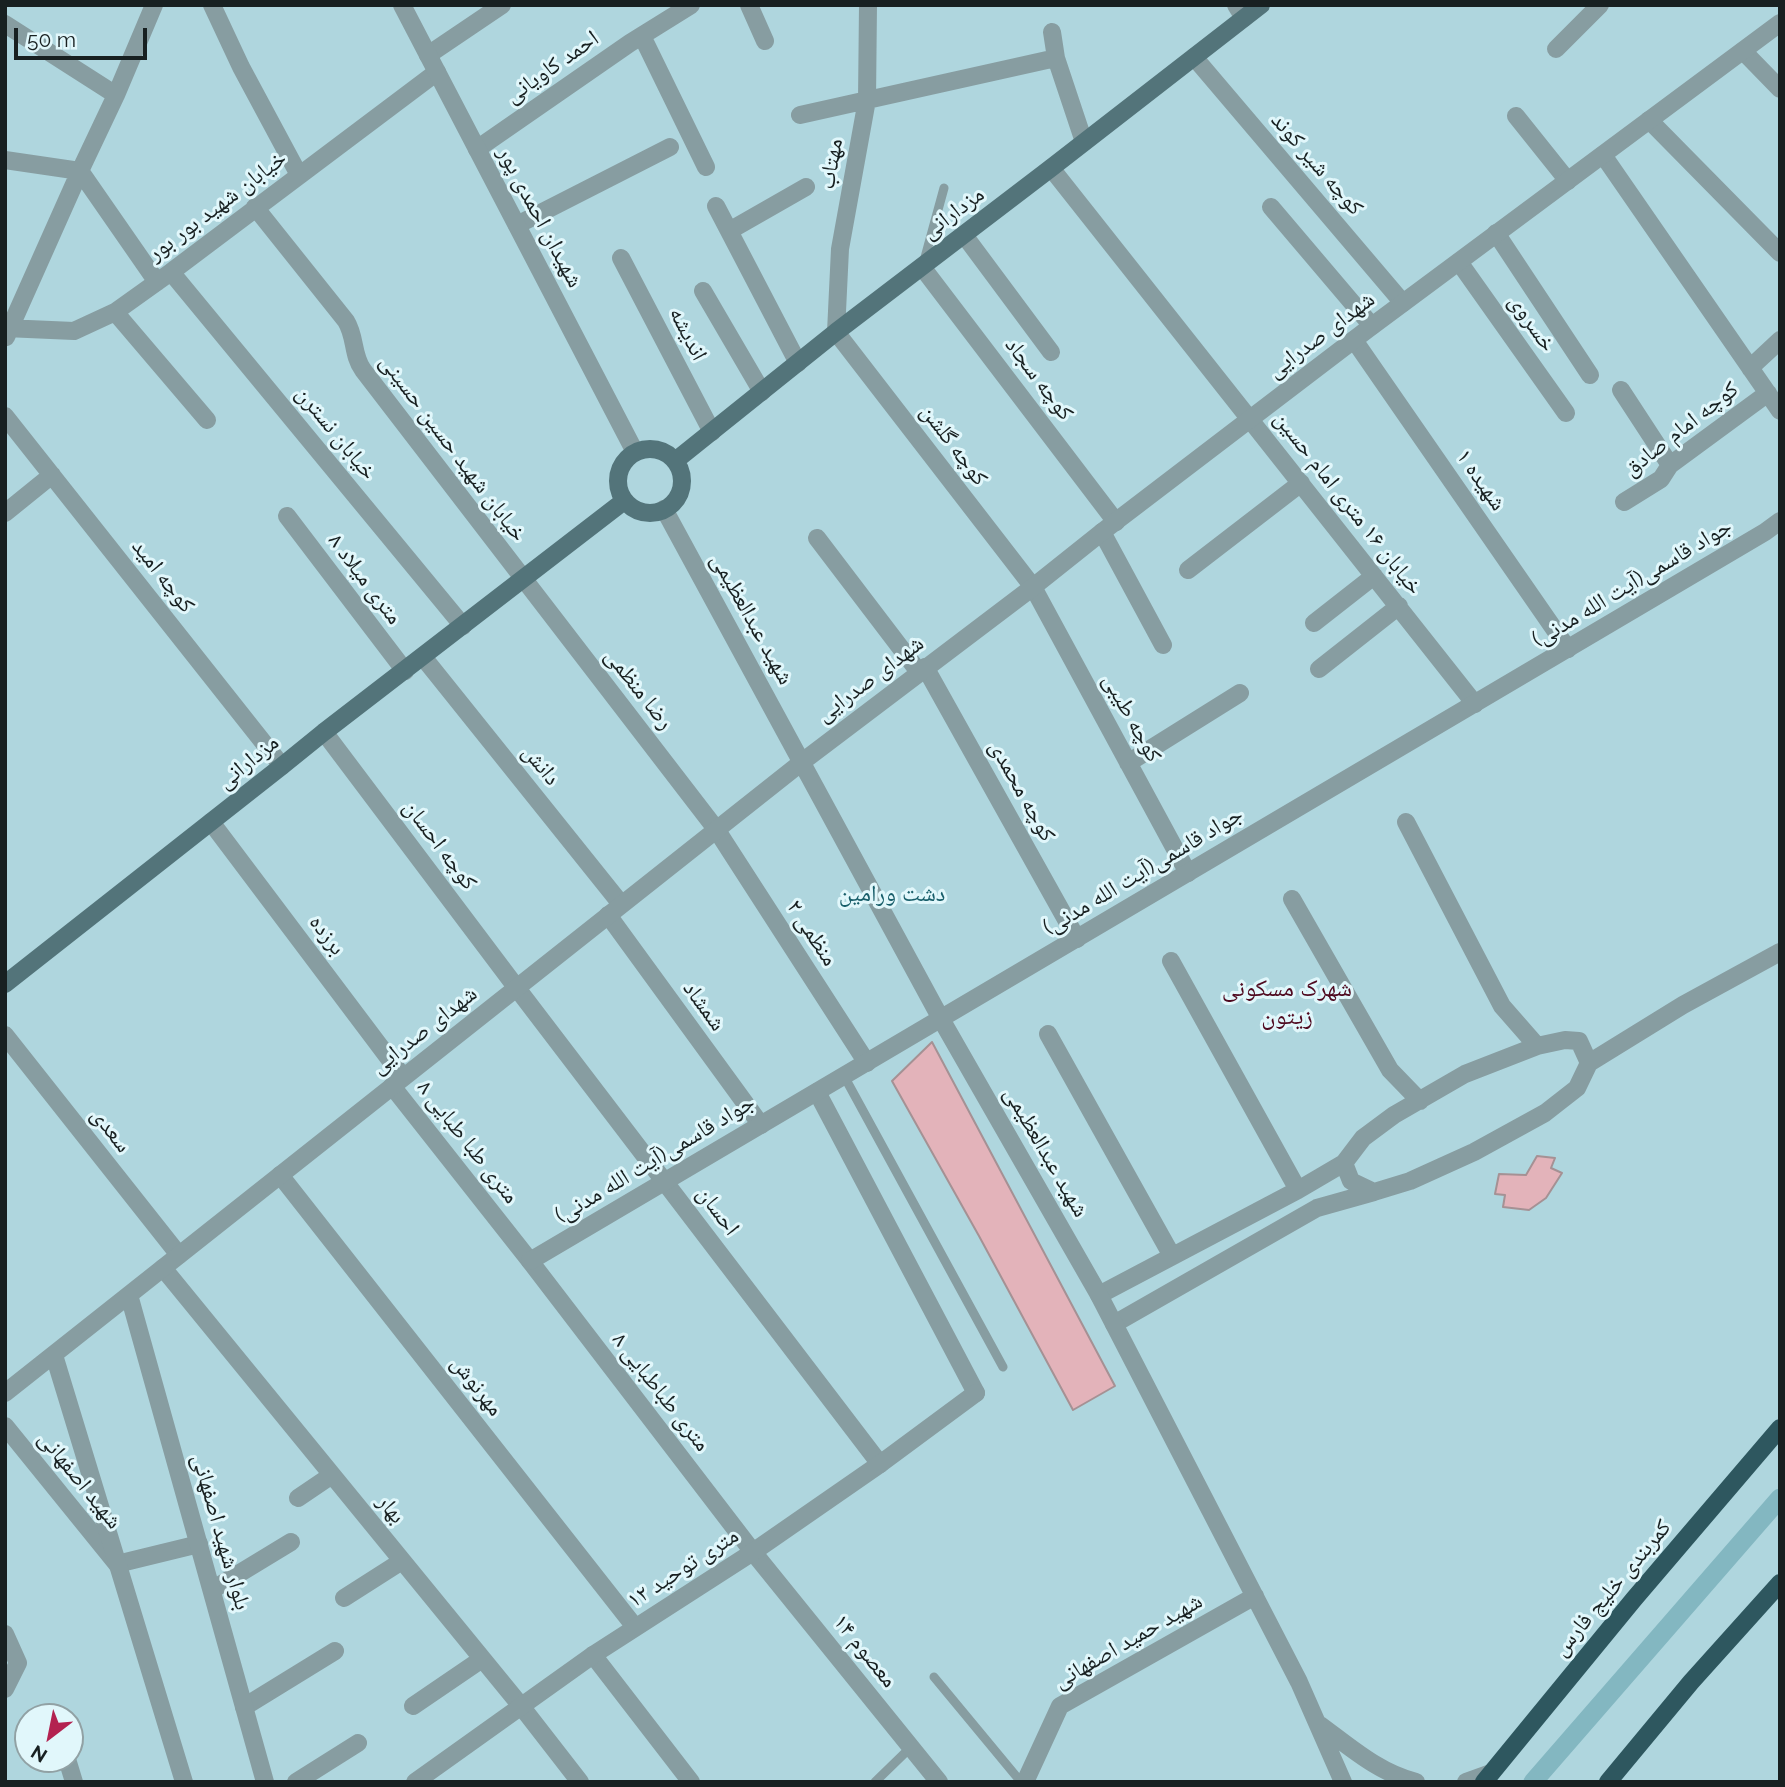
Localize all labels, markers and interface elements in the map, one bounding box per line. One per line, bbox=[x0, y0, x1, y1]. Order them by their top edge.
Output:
scale bar bbox=[18, 14, 150, 58]
street label: احمد کاویانی bbox=[500, 25, 604, 109]
text: 50 m bbox=[27, 27, 76, 52]
street label: کوچه شیر کوند bbox=[1265, 107, 1369, 221]
street label: مهتاب bbox=[813, 136, 849, 192]
street label: شهیدان احمدی پور bbox=[491, 142, 589, 292]
street label: خیابان شهید بور بور bbox=[142, 145, 292, 267]
street label: مزدارانی bbox=[916, 181, 990, 245]
street label: شهدای صدرایی bbox=[1262, 286, 1380, 384]
street label: خسروی bbox=[1502, 289, 1562, 357]
street label: اندیشه bbox=[663, 303, 713, 365]
street label: کوچه سجاد bbox=[999, 332, 1079, 426]
street label: خیابان شهید حسین حسینی bbox=[374, 349, 532, 547]
street label: کوچه امام صادق bbox=[1618, 376, 1744, 482]
street label: خیابان نسترن bbox=[290, 380, 382, 486]
street label: کوچه گلشن bbox=[914, 399, 994, 491]
street label: خیابان ۱۶ متری امام حسین bbox=[1268, 406, 1428, 600]
street label: شهیده ۱ bbox=[1450, 444, 1512, 516]
street label: جواد قاسمی(آیت الله مدنی) bbox=[1527, 512, 1737, 654]
street label: ۸ متری میلاد bbox=[322, 528, 408, 630]
street label: کوچه امید bbox=[126, 533, 200, 619]
street label: شهید عبدالعظیمی bbox=[705, 548, 799, 690]
street label: شهدای صدرایی bbox=[811, 630, 929, 728]
street label: رضا منظمی bbox=[599, 643, 679, 735]
street label: کوچه طیبی bbox=[1096, 669, 1168, 767]
street label: مزدارانی bbox=[212, 729, 284, 795]
street label: کوچه محمدی bbox=[983, 735, 1061, 847]
street label: دانش bbox=[516, 739, 566, 791]
street label: کوچه احسان bbox=[397, 794, 483, 896]
street label: جواد قاسمی(آیت الله مدنی) bbox=[1038, 800, 1248, 942]
park label: دشت ورامین bbox=[839, 880, 945, 908]
street label: منظمی ۲ bbox=[781, 895, 843, 971]
street label: برزده bbox=[303, 909, 351, 961]
district label: شهرک مسکونی زیتون bbox=[1222, 975, 1352, 1031]
street label: شمشاد bbox=[677, 976, 731, 1036]
street label: شهدای صدرایی bbox=[365, 980, 483, 1080]
street label: ۸ متری طبا طبایی bbox=[411, 1075, 525, 1209]
street label: شهید عبدالعظیمی bbox=[998, 1082, 1094, 1222]
street label: جواد قاسمی(آیت الله مدنی) bbox=[550, 1088, 760, 1230]
street label: سعدی bbox=[85, 1102, 137, 1158]
street label: احسان bbox=[691, 1181, 745, 1241]
street label: ۸ متری طباطبایی bbox=[606, 1327, 716, 1457]
street label: مهرنوش bbox=[445, 1350, 509, 1422]
street label: شهید اصفهانی bbox=[32, 1425, 128, 1535]
street label: بلوار شهید اصفهانی bbox=[186, 1451, 256, 1613]
street label: بهار bbox=[371, 1489, 411, 1529]
street label: کمربندی خلیج فارس bbox=[1547, 1514, 1677, 1662]
street label: ۱۲ متری توحید bbox=[622, 1522, 744, 1614]
street label: شهید حمید اصفهانی bbox=[1049, 1587, 1207, 1695]
street label: ۱۴ معصوم bbox=[827, 1609, 903, 1693]
north arrow bbox=[14, 1703, 84, 1773]
text: N bbox=[27, 1741, 51, 1767]

